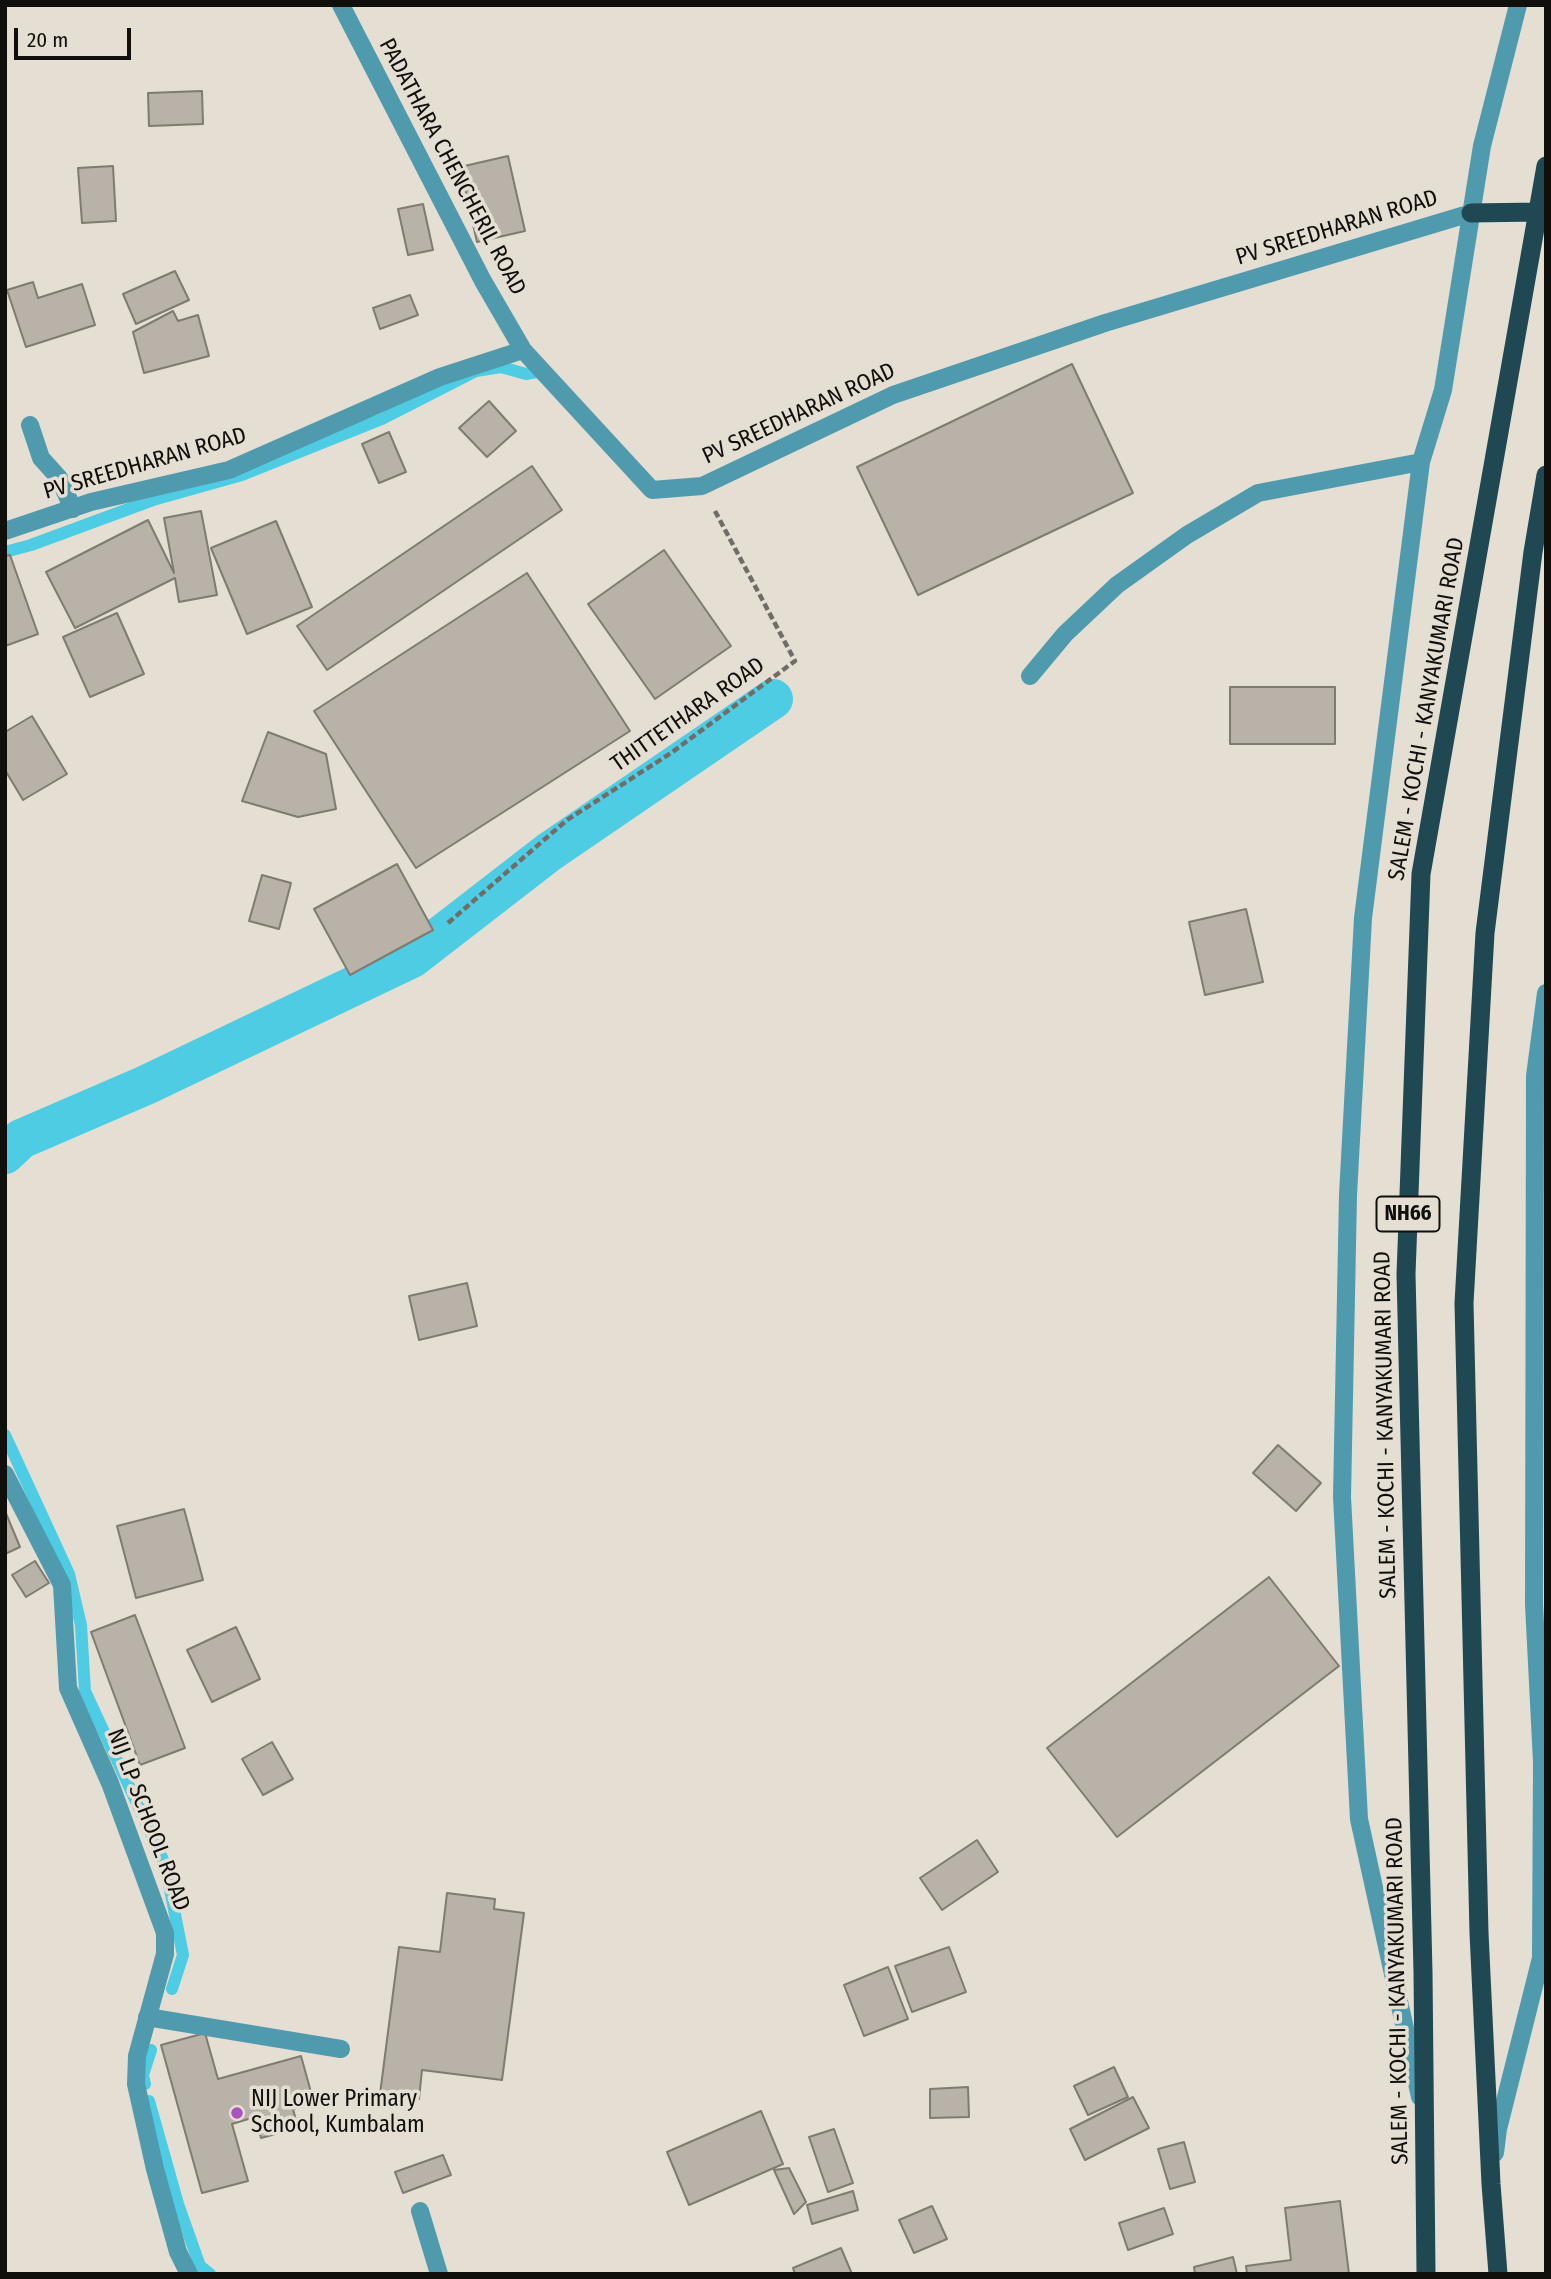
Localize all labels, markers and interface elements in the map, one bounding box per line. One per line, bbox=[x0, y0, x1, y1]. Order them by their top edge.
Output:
scale bar bbox=[18, 14, 135, 58]
text: 20 m bbox=[27, 27, 68, 53]
street label: PADATHARA CHENCHERIL ROAD bbox=[373, 34, 531, 300]
street label: PV SREEDHARAN ROAD bbox=[1233, 184, 1441, 272]
street label: PV SREEDHARAN ROAD bbox=[698, 357, 900, 471]
street label: PV SREEDHARAN ROAD bbox=[40, 422, 250, 506]
street label: SALEM - KOCHI - KANYAKUMARI ROAD bbox=[1383, 535, 1471, 883]
street label: THITTETHARA ROAD bbox=[606, 652, 770, 778]
road number: NH66 bbox=[1376, 1196, 1440, 1232]
street label: SALEM - KOCHI - KANYAKUMARI ROAD bbox=[1369, 1251, 1403, 1599]
street label: NIJ LP SCHOOL ROAD bbox=[101, 1725, 195, 1915]
street label: SALEM - KOCHI - KANYAKUMARI ROAD bbox=[1381, 1817, 1415, 2165]
place label: NIJ Lower Primary School, Kumbalam bbox=[251, 2086, 425, 2140]
marker: NIJ Lower Primary School, Kumbalam bbox=[229, 2105, 245, 2121]

